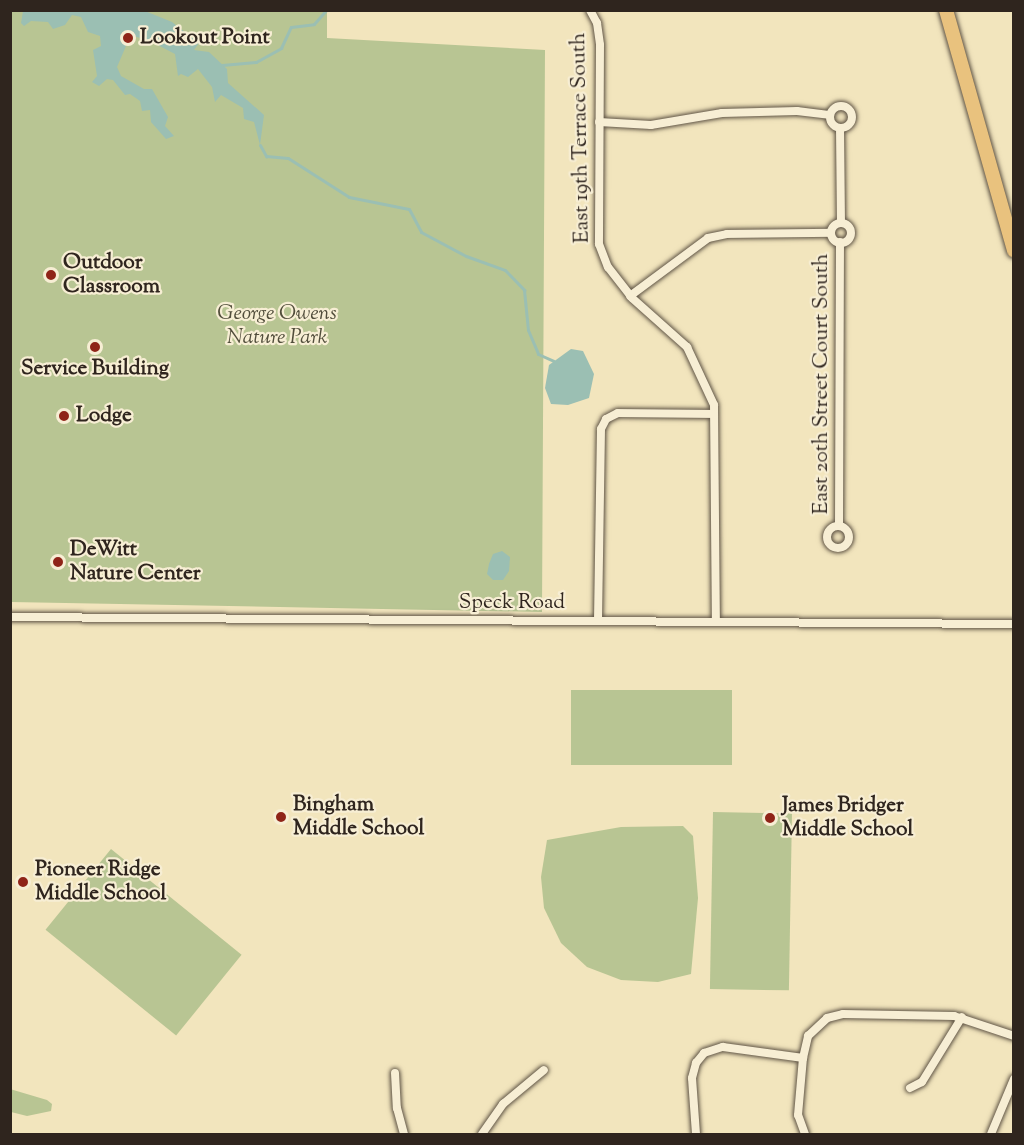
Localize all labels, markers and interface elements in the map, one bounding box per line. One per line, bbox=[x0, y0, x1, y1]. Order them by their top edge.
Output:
place label: Lookout Point bbox=[140, 25, 270, 51]
marker: Lookout Point bbox=[121, 31, 135, 45]
street label: East 19th Terrace South bbox=[567, 33, 595, 243]
place label: Outdoor Classroom bbox=[63, 250, 160, 300]
street label: East 20th Street Court South bbox=[809, 254, 835, 514]
marker: Outdoor Classroom bbox=[44, 268, 58, 282]
park label: George Owens Nature Park bbox=[217, 301, 337, 351]
marker: Service Building bbox=[88, 340, 102, 354]
place label: Service Building bbox=[21, 356, 169, 382]
place label: Lodge bbox=[76, 403, 132, 429]
marker: Lodge bbox=[57, 409, 71, 423]
place label: DeWitt Nature Center bbox=[70, 537, 201, 587]
marker: DeWitt Nature Center bbox=[51, 555, 65, 569]
street label: Speck Road bbox=[459, 590, 565, 616]
place label: Bingham Middle School bbox=[293, 792, 424, 842]
place label: James Bridger Middle School bbox=[782, 793, 913, 843]
marker: Bingham Middle School bbox=[274, 810, 288, 824]
marker: James Bridger Middle School bbox=[763, 811, 777, 825]
place label: Pioneer Ridge Middle School bbox=[35, 857, 166, 907]
marker: Pioneer Ridge Middle School bbox=[16, 875, 30, 889]

